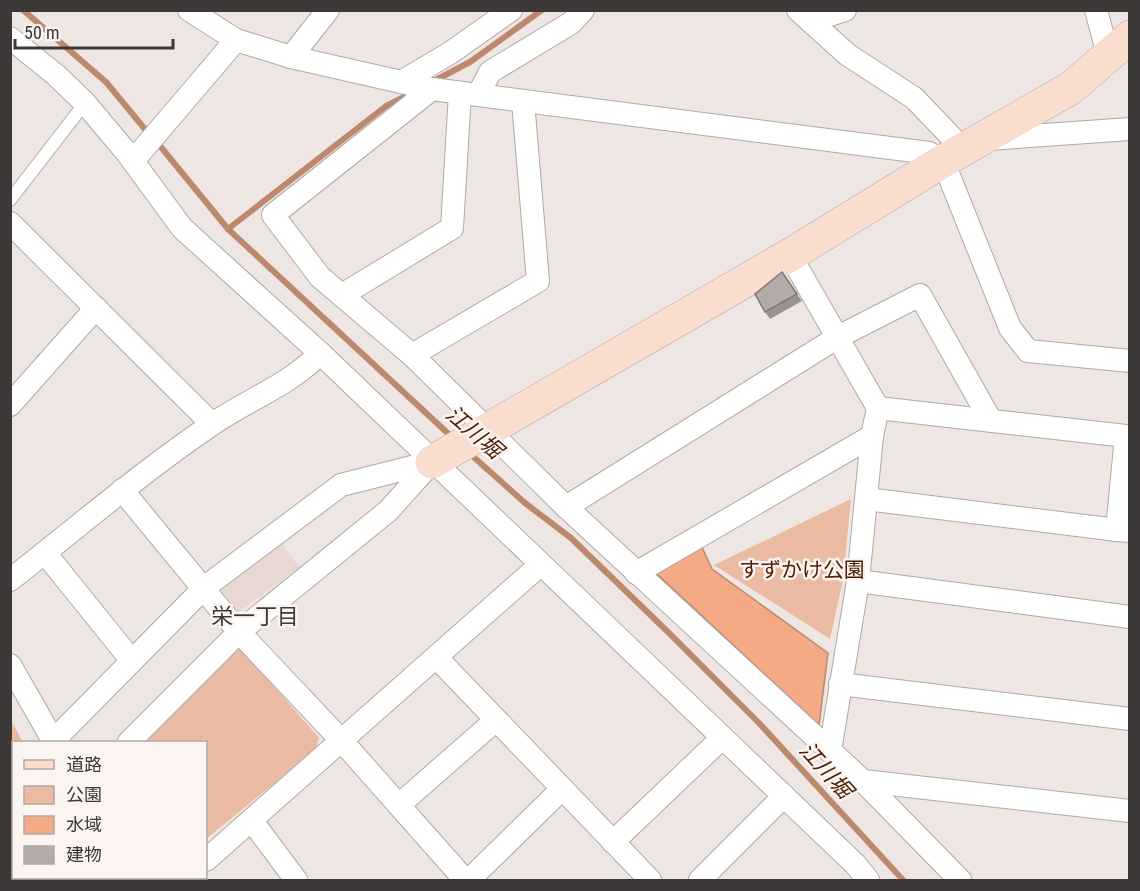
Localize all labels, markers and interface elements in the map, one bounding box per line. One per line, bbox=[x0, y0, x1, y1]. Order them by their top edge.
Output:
scale bar bbox=[15, 12, 172, 50]
text: 50 m bbox=[24, 22, 59, 43]
water label: 江川堀 bbox=[441, 401, 509, 465]
park label: すずかけ公園 bbox=[739, 558, 865, 582]
district label: 栄一丁目 bbox=[211, 604, 299, 629]
water label: 江川堀 bbox=[795, 737, 859, 805]
legend bbox=[12, 741, 207, 879]
text: 道路 bbox=[66, 754, 102, 775]
text: 公園 bbox=[66, 784, 102, 805]
text: 水域 bbox=[66, 814, 102, 835]
text: 建物 bbox=[66, 844, 102, 865]

